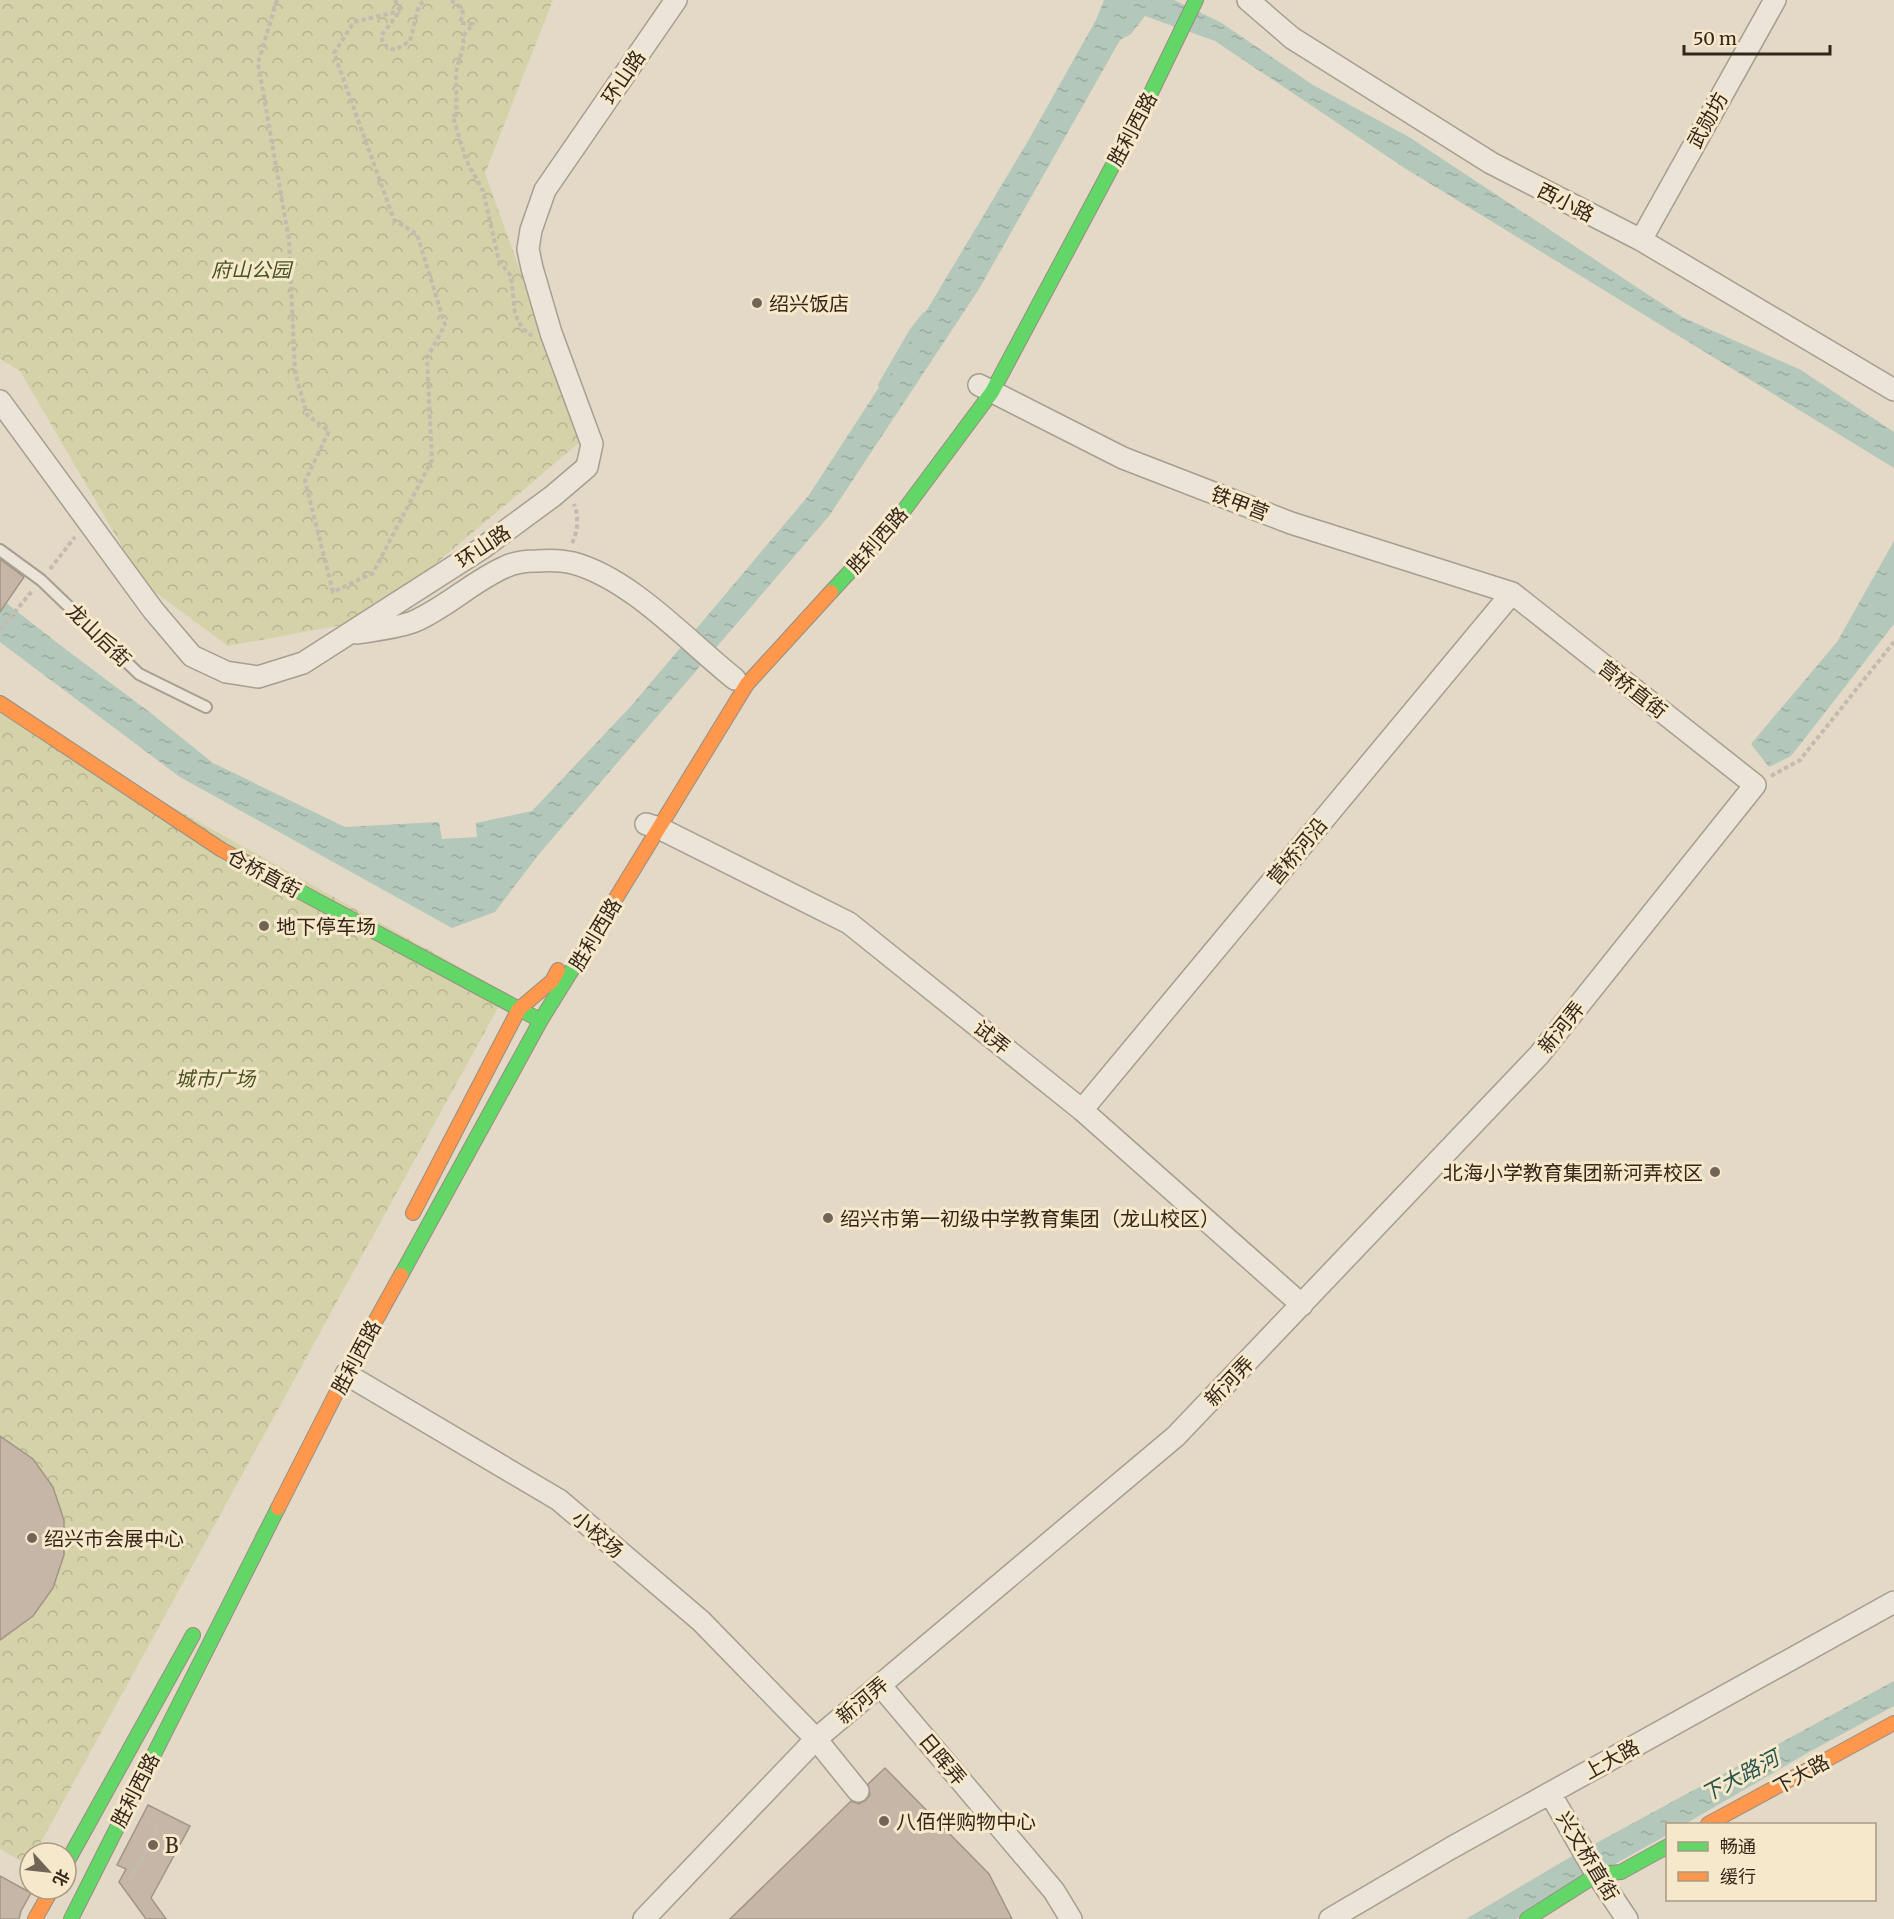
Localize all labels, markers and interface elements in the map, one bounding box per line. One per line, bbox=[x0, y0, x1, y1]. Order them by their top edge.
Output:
scale bar bbox=[1684, 18, 1830, 56]
text: 50 m bbox=[1693, 27, 1737, 50]
street label: 环山路 bbox=[596, 45, 650, 109]
street label: 胜利西路 bbox=[1102, 88, 1162, 170]
street label: 武勋坊 bbox=[1682, 88, 1732, 152]
street label: 西小路 bbox=[1534, 177, 1598, 227]
park label: 府山公园 bbox=[211, 257, 294, 282]
place label: 绍兴饭店 bbox=[769, 291, 849, 316]
marker: 绍兴饭店 bbox=[750, 296, 764, 310]
street label: 铁甲营 bbox=[1208, 481, 1272, 525]
street label: 胜利西路 bbox=[841, 502, 913, 578]
street label: 环山路 bbox=[451, 519, 515, 573]
street label: 龙山后街 bbox=[62, 598, 136, 672]
street label: 营桥直街 bbox=[1594, 655, 1672, 723]
street label: 营桥河沿 bbox=[1262, 812, 1332, 890]
street label: 仓桥直街 bbox=[223, 843, 305, 903]
street label: 胜利西路 bbox=[564, 893, 626, 975]
place label: 地下停车场 bbox=[276, 914, 376, 939]
marker: 地下停车场 bbox=[257, 919, 271, 933]
street label: 新河弄 bbox=[1532, 996, 1590, 1058]
street label: 试弄 bbox=[969, 1015, 1015, 1059]
park label: 城市广场 bbox=[175, 1066, 257, 1091]
place label: 北海小学教育集团新河弄校区 bbox=[1443, 1160, 1703, 1185]
marker: 北海小学教育集团新河弄校区 bbox=[1708, 1165, 1722, 1179]
place label: 绍兴市第一初级中学教育集团（龙山校区） bbox=[840, 1206, 1220, 1231]
marker: 绍兴市第一初级中学教育集团（龙山校区） bbox=[821, 1211, 835, 1225]
street label: 胜利西路 bbox=[326, 1316, 386, 1398]
street label: 新河弄 bbox=[1199, 1351, 1259, 1411]
street label: 小校场 bbox=[567, 1505, 629, 1563]
place label: 绍兴市会展中心 bbox=[44, 1526, 184, 1551]
marker: 绍兴市会展中心 bbox=[25, 1531, 39, 1545]
street label: 新河弄 bbox=[831, 1671, 893, 1729]
street label: 日晖弄 bbox=[914, 1728, 972, 1790]
street label: 上大路 bbox=[1579, 1734, 1643, 1784]
water label: 下大路河 bbox=[1697, 1742, 1787, 1808]
street label: 胜利西路 bbox=[106, 1749, 164, 1831]
street label: 下大路 bbox=[1769, 1749, 1833, 1799]
street label: 兴文桥直街 bbox=[1552, 1807, 1624, 1905]
place label: 八佰伴购物中心 bbox=[896, 1809, 1036, 1834]
marker: 八佰伴购物中心 bbox=[877, 1814, 891, 1828]
legend bbox=[1666, 1823, 1876, 1901]
place label: B bbox=[165, 1833, 178, 1858]
text: 畅通 bbox=[1720, 1835, 1756, 1858]
marker: B bbox=[146, 1838, 160, 1852]
north arrow bbox=[18, 1841, 78, 1901]
text: 缓行 bbox=[1720, 1865, 1756, 1888]
text: 北 bbox=[49, 1866, 74, 1889]

